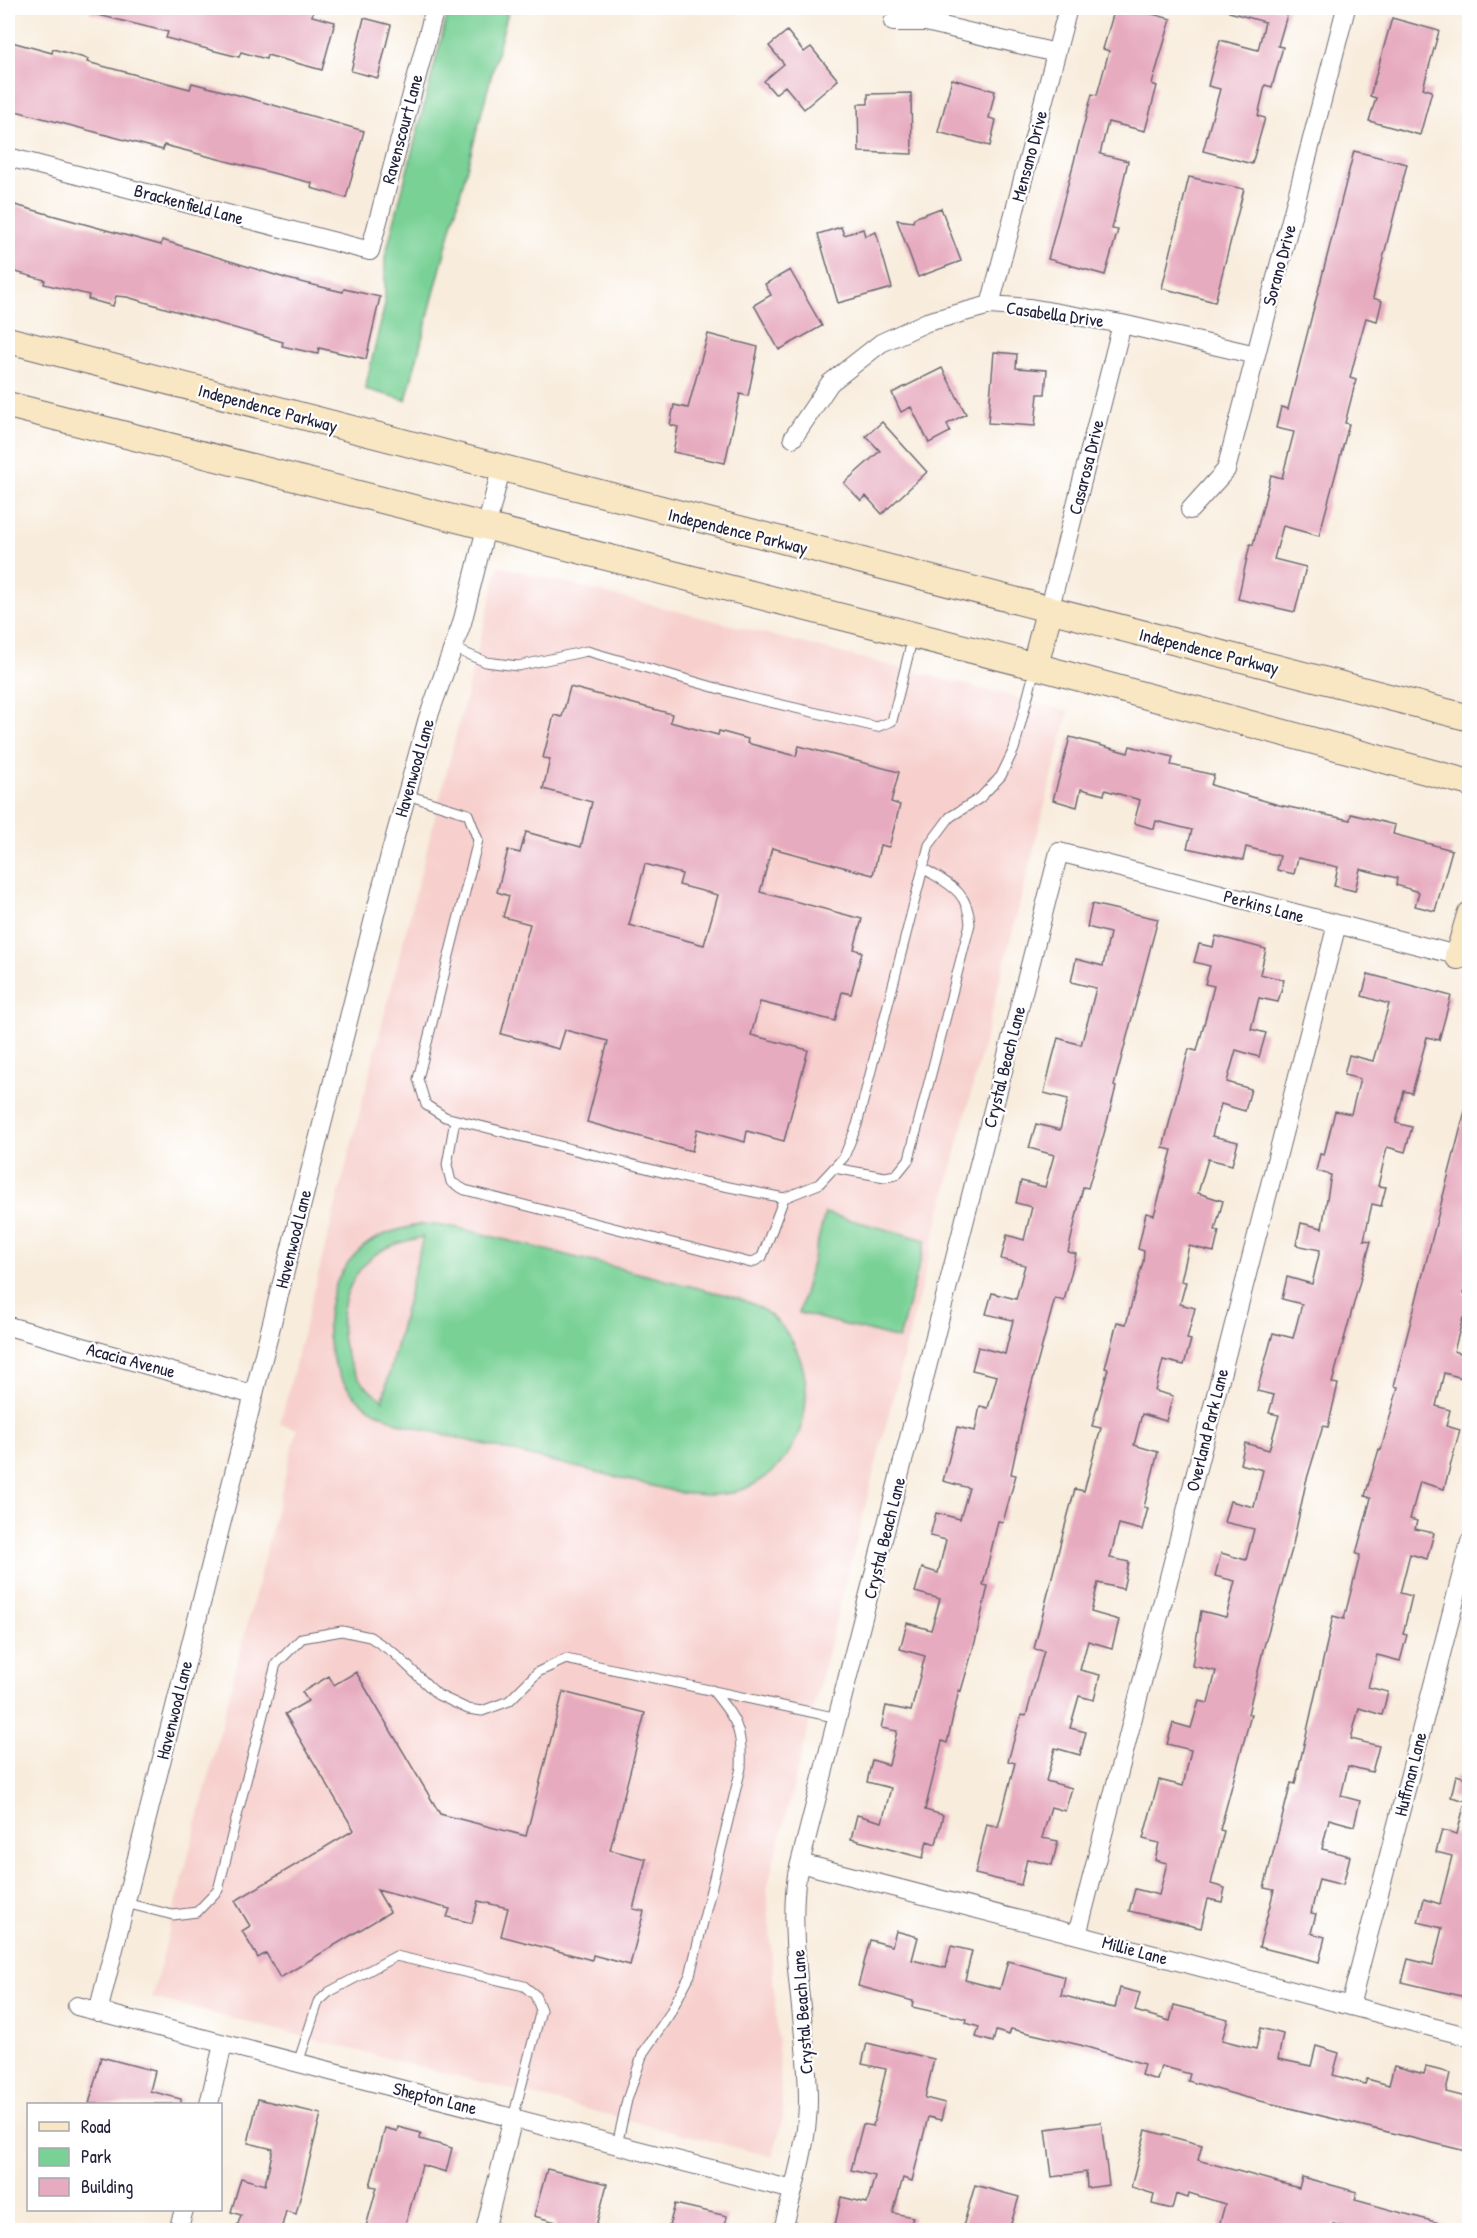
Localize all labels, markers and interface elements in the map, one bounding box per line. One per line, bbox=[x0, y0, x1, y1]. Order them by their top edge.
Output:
street label: Ravenscourt Lane bbox=[375, 71, 429, 187]
street label: Mensano Drive bbox=[1005, 108, 1053, 204]
street label: Brackenfield Lane bbox=[132, 177, 246, 231]
street label: Sorano Drive bbox=[1256, 222, 1302, 308]
street label: Casabella Drive bbox=[1005, 295, 1105, 333]
street label: Independence Parkway bbox=[196, 377, 341, 439]
street label: Casarosa Drive bbox=[1062, 417, 1110, 517]
street label: Independence Parkway bbox=[665, 502, 811, 561]
street label: Independence Parkway bbox=[1136, 622, 1282, 681]
street label: Havenwood Lane bbox=[388, 716, 440, 820]
street label: Perkins Lane bbox=[1221, 883, 1307, 929]
street label: Crystal Beach Lane bbox=[977, 1004, 1031, 1130]
street label: Havenwood Lane bbox=[269, 1187, 317, 1291]
street label: Acacia Avenue bbox=[84, 1336, 178, 1384]
street label: Overland Park Lane bbox=[1180, 1366, 1234, 1494]
street label: Crystal Beach Lane bbox=[857, 1475, 911, 1601]
street label: Havenwood Lane bbox=[150, 1658, 198, 1762]
street label: Huffman Lane bbox=[1388, 1729, 1432, 1819]
street label: Millie Lane bbox=[1099, 1929, 1171, 1971]
street label: Crystal Beach Lane bbox=[785, 1949, 819, 2075]
street label: Shepton Lane bbox=[391, 2076, 479, 2120]
legend bbox=[27, 2103, 222, 2211]
text: Road bbox=[81, 2114, 111, 2139]
text: Park bbox=[81, 2144, 112, 2169]
text: Building bbox=[81, 2174, 133, 2199]

